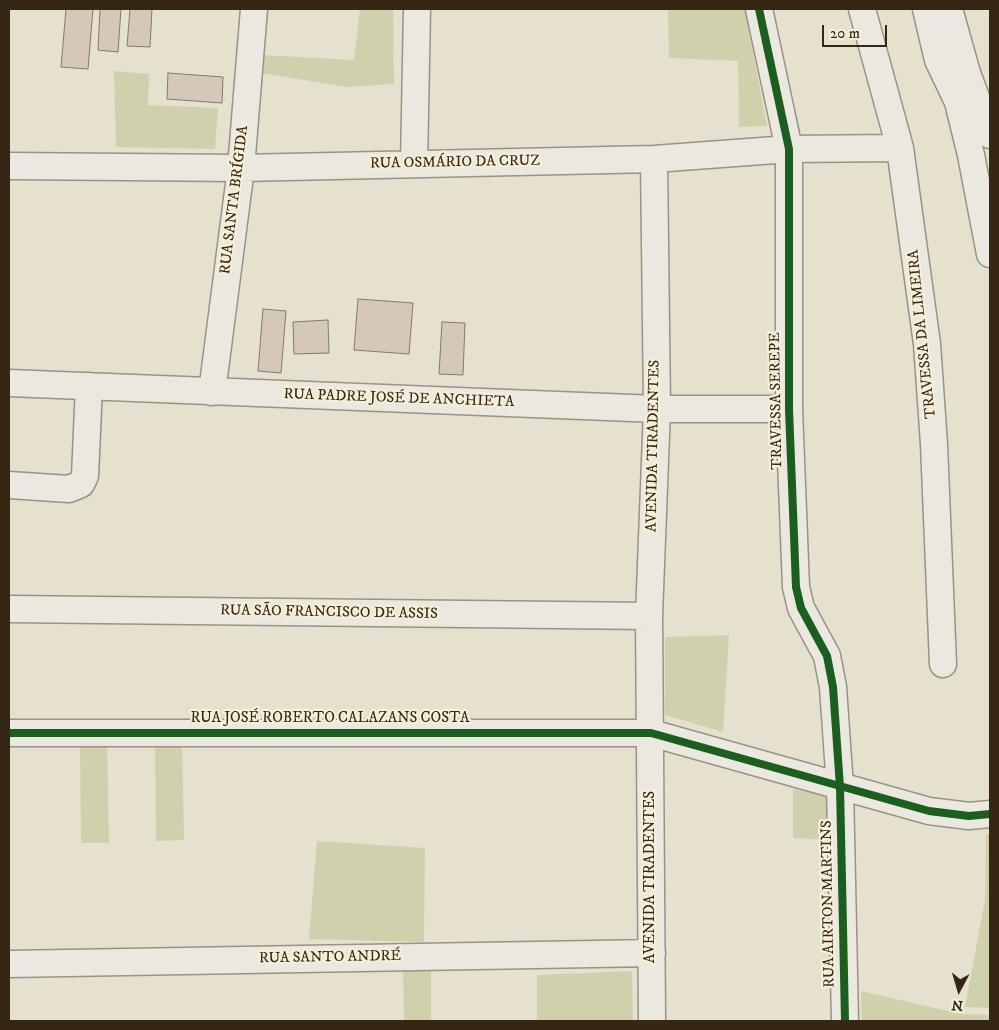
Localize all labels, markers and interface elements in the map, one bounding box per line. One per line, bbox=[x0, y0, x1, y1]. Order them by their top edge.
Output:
scale bar bbox=[824, 15, 889, 47]
text: 20 m bbox=[830, 24, 860, 43]
street label: RUA SANTA BRÍGIDA bbox=[217, 125, 253, 275]
street label: RUA OSMÁRIO DA CRUZ bbox=[370, 153, 540, 173]
street label: TRAVESSA DA LIMEIRA bbox=[905, 249, 941, 419]
street label: TRAVESSA SEREPE bbox=[767, 332, 787, 470]
street label: AVENIDA TIRADENTES bbox=[643, 360, 665, 532]
street label: RUA PADRE JOSÉ DE ANCHIETA bbox=[283, 386, 515, 412]
street label: RUA SÃO FRANCISCO DE ASSIS bbox=[220, 602, 438, 624]
street label: RUA JOSÉ ROBERTO CALAZANS COSTA bbox=[190, 710, 470, 728]
street label: AVENIDA TIRADENTES bbox=[642, 791, 660, 963]
street label: RUA AIRTON MARTINS bbox=[819, 820, 839, 988]
street label: RUA SANTO ANDRÉ bbox=[259, 948, 401, 968]
north arrow bbox=[934, 965, 984, 1015]
text: N bbox=[951, 995, 964, 1014]

